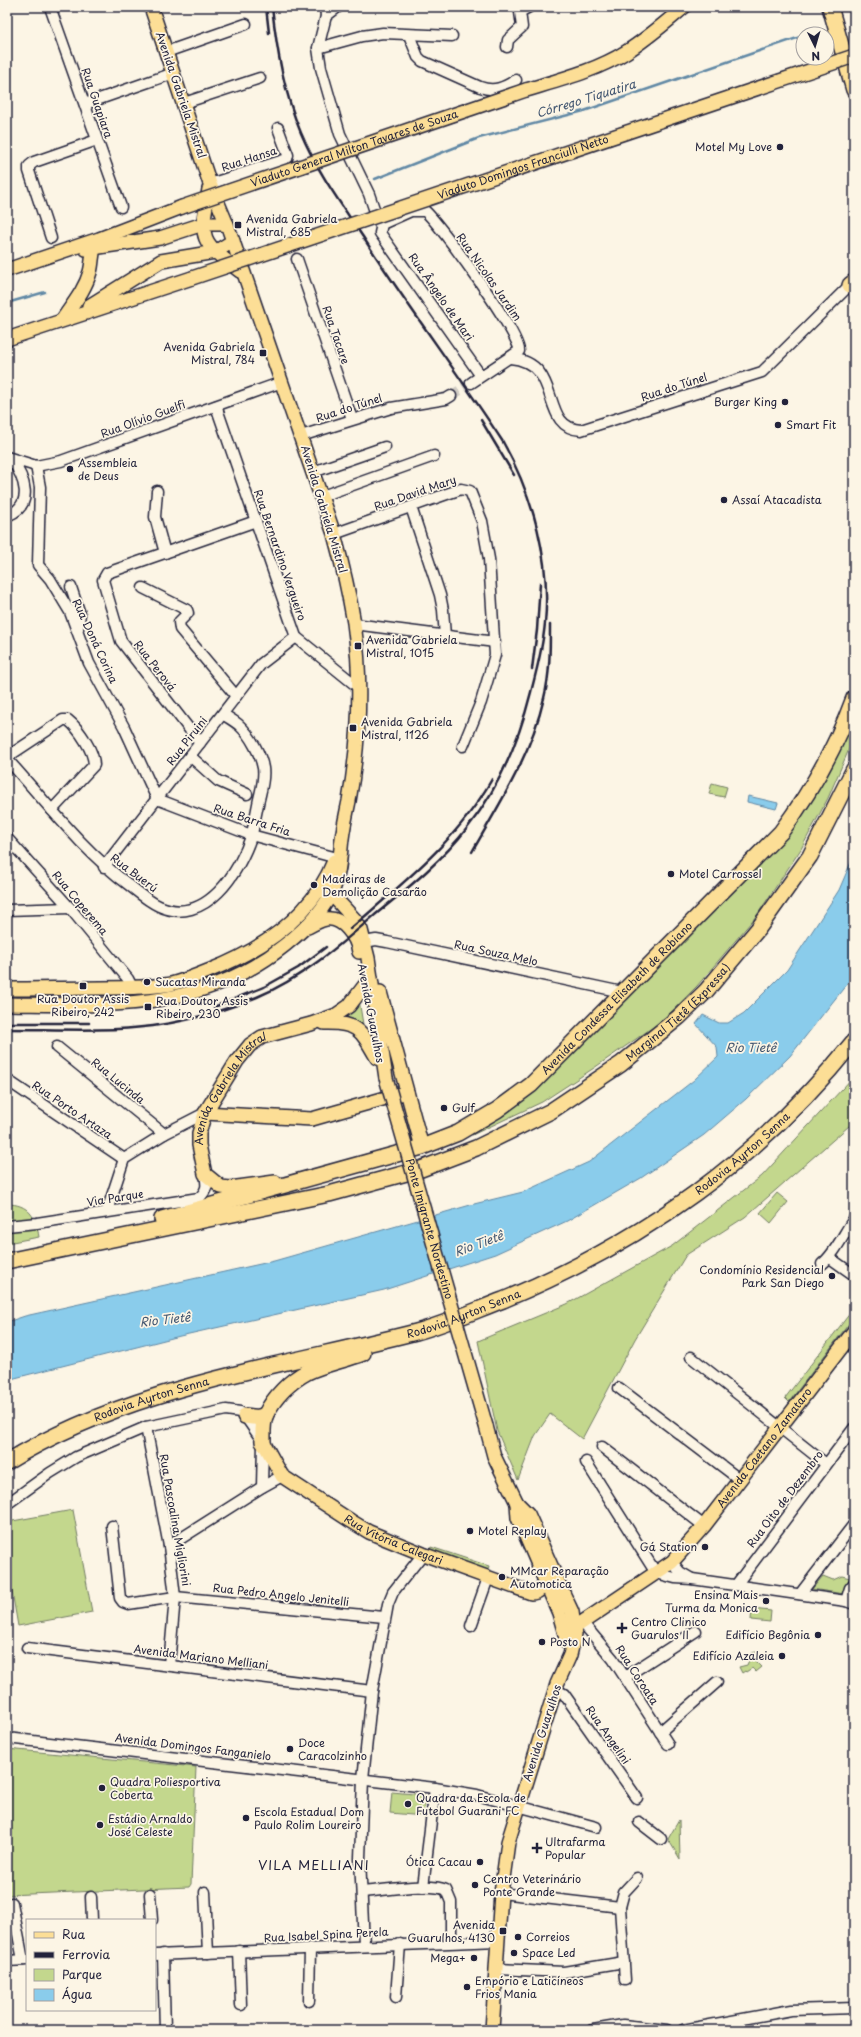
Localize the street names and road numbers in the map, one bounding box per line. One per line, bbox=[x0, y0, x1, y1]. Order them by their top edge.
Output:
street label: Avenida Gabriela Mistral bbox=[152, 29, 211, 160]
street label: Rua Guapiara bbox=[77, 65, 118, 140]
street label: Viaduto General Milton Tavares de Souza bbox=[248, 105, 460, 191]
street label: Viaduto Domingos Franciulli Netto bbox=[435, 130, 611, 203]
street label: Rua Hansa bbox=[219, 142, 279, 175]
street label: Rua Nicolas Jardim bbox=[453, 229, 526, 324]
street label: Rua Ângelo de Mari bbox=[405, 249, 478, 344]
street label: Rua Tacare bbox=[319, 303, 354, 367]
street label: Rua do Túnel bbox=[638, 368, 709, 405]
street label: Rua do Túnel bbox=[313, 389, 384, 426]
street label: Rua Olívio Guelfi bbox=[98, 395, 188, 442]
street label: Avenida Gabriela Mistral bbox=[297, 443, 352, 575]
street label: Rua David Mary bbox=[371, 470, 458, 515]
street label: Rua Bernardino Vergueiro bbox=[250, 487, 311, 623]
street label: Rua Doná Corina bbox=[68, 596, 123, 686]
street label: Rua Perová bbox=[130, 637, 181, 695]
street label: Rua Piruini bbox=[162, 713, 211, 769]
street label: Rua Barra Fria bbox=[212, 799, 293, 840]
street label: Rua Buerú bbox=[107, 849, 162, 896]
street label: Rua Coperema bbox=[48, 867, 112, 939]
street label: Avenida Condessa Elisabeth de Robiano bbox=[537, 917, 696, 1078]
street label: Rua Souza Melo bbox=[453, 935, 539, 970]
street label: Marginal Tietê (Expressa) bbox=[622, 959, 734, 1065]
street label: Avenida Guarulhos bbox=[354, 962, 389, 1064]
street label: Avenida Gabriela Mistral bbox=[190, 1027, 268, 1145]
street label: Rua Lucinda bbox=[88, 1054, 149, 1108]
street label: Rua Porto Artaza bbox=[29, 1076, 116, 1143]
street label: Rodovia Ayrton Senna bbox=[691, 1108, 794, 1199]
street label: Ponte Imigrante Nordestino bbox=[402, 1156, 458, 1301]
street label: Via Parque bbox=[85, 1185, 145, 1210]
street label: Rodovia Ayrton Senna bbox=[405, 1285, 523, 1342]
street label: Rodovia Ayrton Senna bbox=[91, 1372, 211, 1426]
street label: Avenida Caetano Zamataro bbox=[712, 1384, 816, 1511]
street label: Rua Oito de Dezembro bbox=[742, 1447, 827, 1551]
street label: Rua Pascoalina Migliorini bbox=[156, 1453, 195, 1587]
street label: Rua Vitória Calegari bbox=[341, 1510, 445, 1569]
street label: Rua Pedro Angelo Jenitelli bbox=[212, 1579, 350, 1610]
street label: Avenida Mariano Melliani bbox=[133, 1640, 269, 1673]
street label: Rua Coroata bbox=[612, 1641, 663, 1708]
street label: Avenida Guarulhos bbox=[518, 1682, 565, 1784]
street label: Rua Angelini bbox=[582, 1702, 635, 1767]
street label: Avenida Domingos Fanganielo bbox=[114, 1728, 272, 1765]
street label: Rua Isabel Spina Perela bbox=[263, 1923, 389, 1946]

